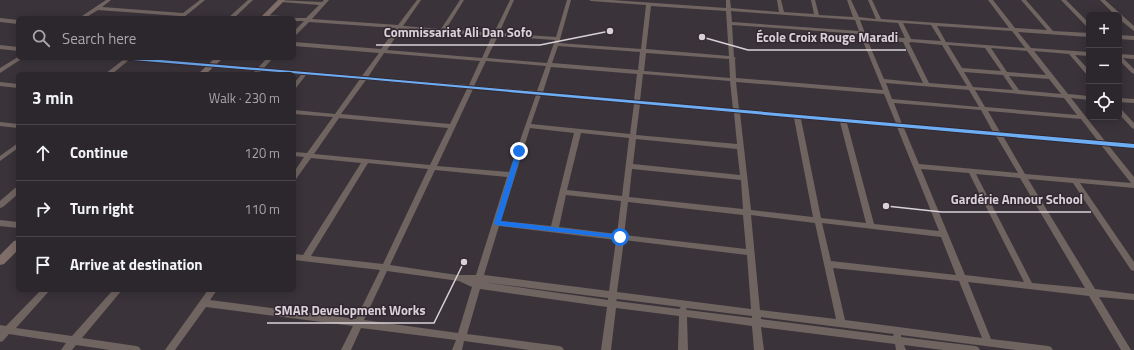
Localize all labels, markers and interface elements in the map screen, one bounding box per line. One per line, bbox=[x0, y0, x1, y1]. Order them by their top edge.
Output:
map controls bbox=[1086, 12, 1122, 120]
button: + bbox=[1086, 12, 1122, 48]
search box bbox=[16, 16, 296, 60]
callout: Commissariat Ali Dan Sofo bbox=[376, 20, 540, 45]
text: Commissariat Ali Dan Sofo bbox=[384, 22, 532, 42]
callout: École Croix Rouge Maradi bbox=[748, 25, 906, 50]
icon: search bbox=[30, 27, 52, 49]
text: Search here bbox=[62, 27, 136, 50]
text: École Croix Rouge Maradi bbox=[756, 27, 898, 47]
button: − bbox=[1086, 48, 1122, 84]
button: locate bbox=[1086, 84, 1122, 120]
text: 3 min bbox=[32, 85, 73, 111]
text: Walk · 230 m bbox=[209, 88, 280, 108]
text: Continue bbox=[70, 141, 128, 164]
icon: ahead bbox=[32, 142, 54, 164]
route end bbox=[510, 142, 528, 160]
text: 120 m bbox=[244, 143, 280, 163]
callout: Gardérie Annour School bbox=[942, 187, 1091, 212]
text: Gardérie Annour School bbox=[951, 189, 1083, 209]
text: Turn right bbox=[70, 197, 134, 220]
icon: right bbox=[32, 198, 54, 220]
text: 110 m bbox=[244, 199, 280, 219]
route start bbox=[611, 228, 629, 246]
text: Arrive at destination bbox=[70, 253, 203, 276]
icon: arrive bbox=[32, 254, 54, 276]
callout: SMAR Development Works bbox=[267, 298, 434, 323]
text: SMAR Development Works bbox=[274, 300, 426, 320]

